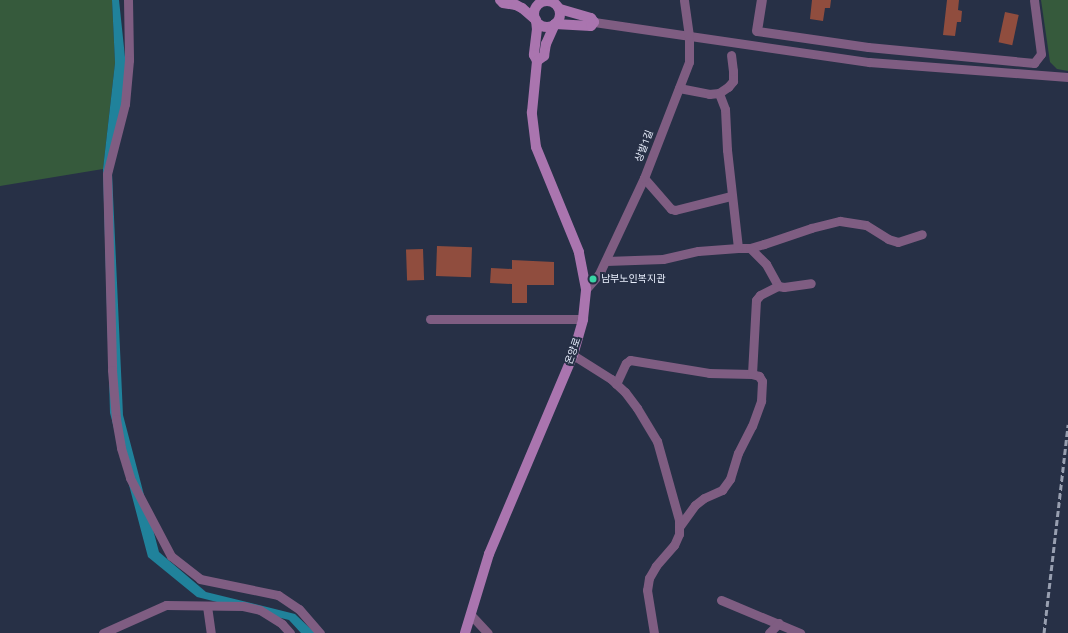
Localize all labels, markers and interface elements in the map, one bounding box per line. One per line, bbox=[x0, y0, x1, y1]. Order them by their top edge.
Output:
street label: 상발1길 bbox=[632, 128, 656, 164]
place label: 남부노인복지관 bbox=[601, 273, 665, 285]
marker: 남부노인복지관 bbox=[588, 274, 598, 284]
street label: 온양로 bbox=[563, 336, 583, 366]

